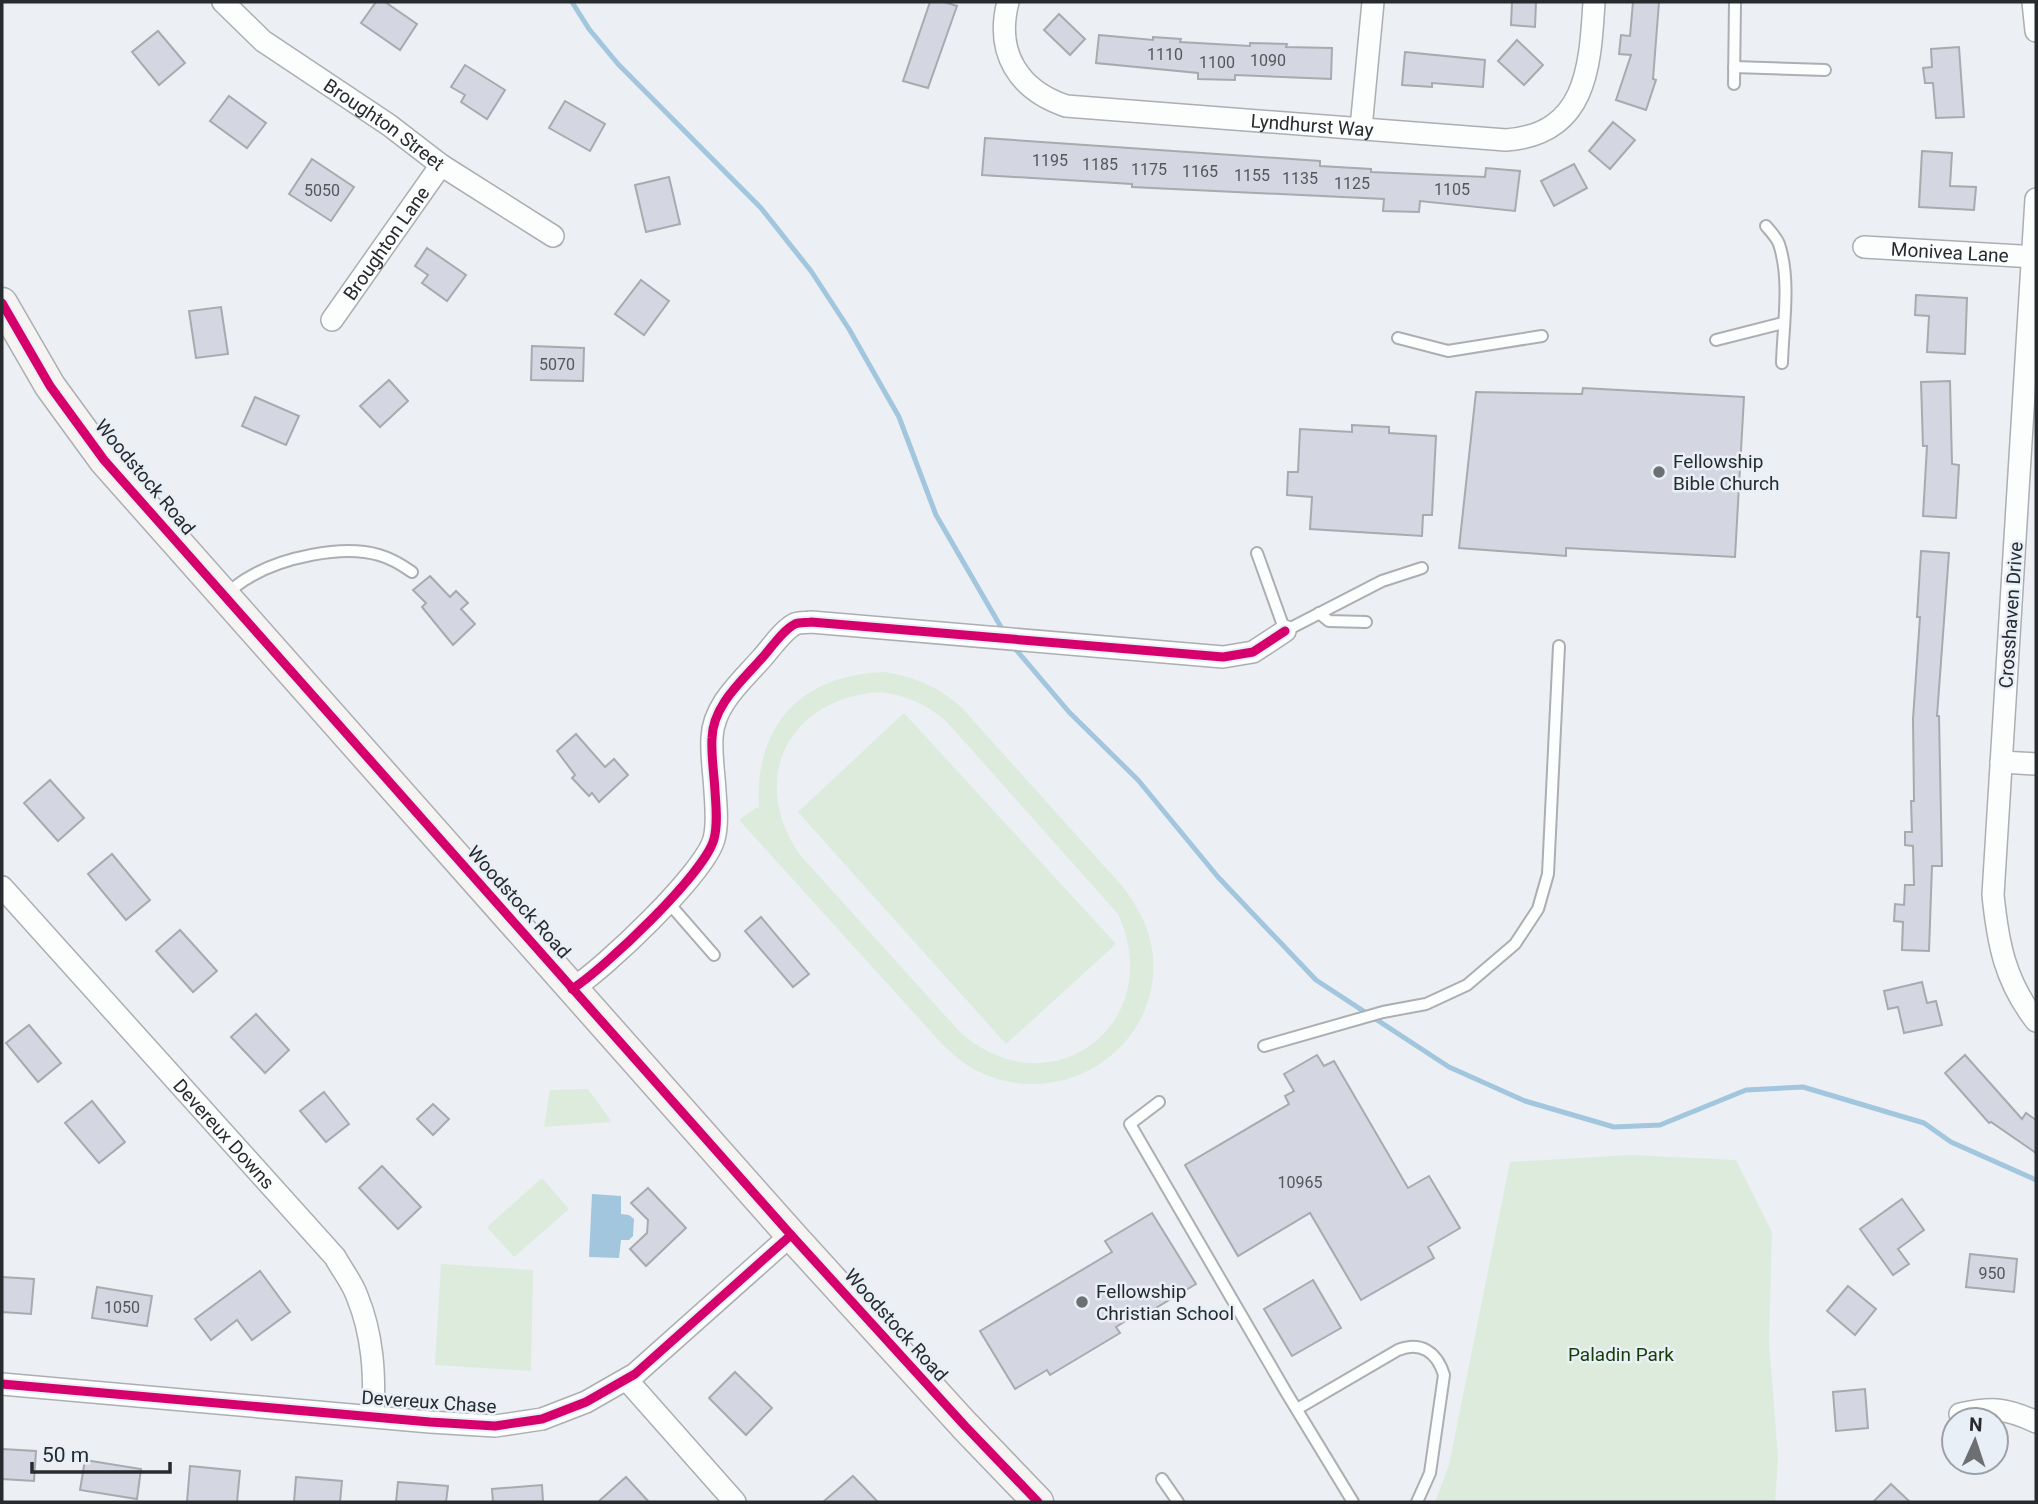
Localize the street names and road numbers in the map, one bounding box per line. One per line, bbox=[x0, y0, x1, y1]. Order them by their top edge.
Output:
street label: Broughton Street bbox=[320, 73, 449, 175]
street label: Lyndhurst Way bbox=[1250, 109, 1374, 141]
street label: Broughton Lane bbox=[338, 182, 434, 304]
street label: Monivea Lane bbox=[1890, 237, 2009, 267]
street label: Woodstock Road bbox=[90, 415, 200, 539]
street label: Crosshaven Drive bbox=[1994, 541, 2028, 689]
street label: Woodstock Road bbox=[462, 841, 576, 963]
street label: Devereux Downs bbox=[169, 1074, 280, 1194]
street label: Woodstock Road bbox=[839, 1264, 953, 1386]
street label: Devereux Chase bbox=[361, 1386, 497, 1418]

